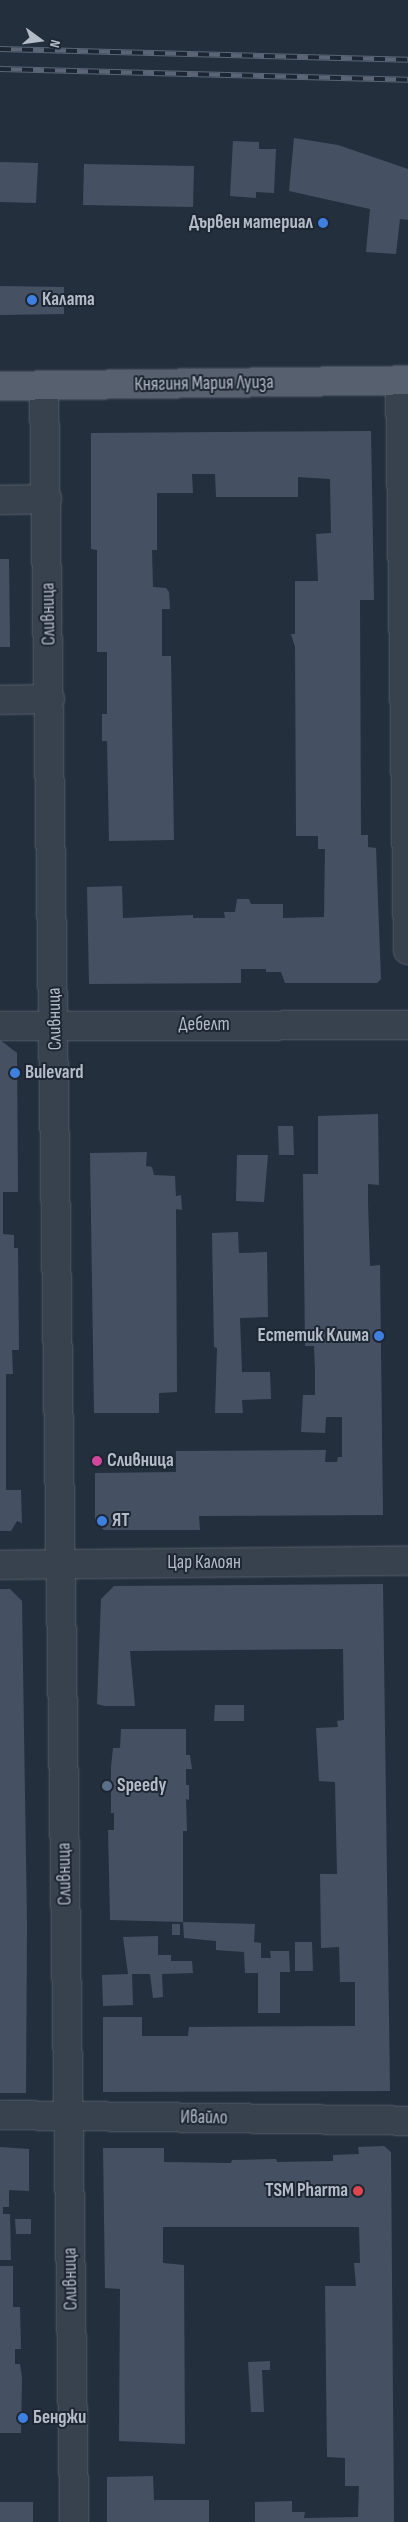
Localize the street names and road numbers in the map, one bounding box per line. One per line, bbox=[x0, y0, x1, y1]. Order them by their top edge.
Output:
street label: Княгиня Мария Луиза bbox=[134, 371, 274, 397]
street label: Сливница bbox=[37, 582, 61, 646]
street label: Сливница bbox=[43, 987, 67, 1051]
street label: Дебелт bbox=[178, 1014, 230, 1036]
street label: Цар Калоян bbox=[167, 1552, 241, 1574]
street label: Сливница bbox=[53, 1842, 77, 1906]
street label: Ивайло bbox=[180, 2106, 228, 2130]
street label: Сливница bbox=[59, 2247, 83, 2311]

